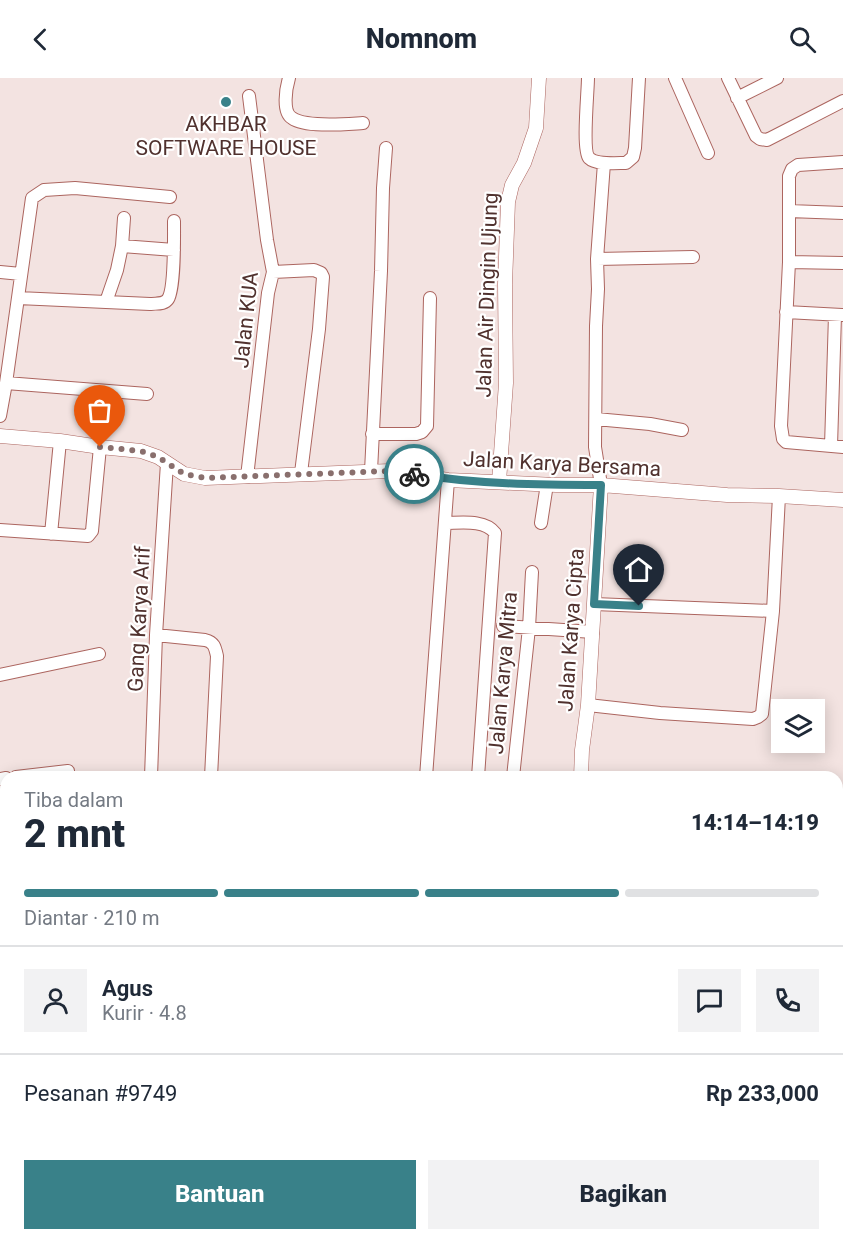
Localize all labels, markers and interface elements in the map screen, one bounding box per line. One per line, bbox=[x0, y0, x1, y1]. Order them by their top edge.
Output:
icon: back bbox=[24, 23, 57, 56]
text: Nomnom bbox=[366, 23, 477, 55]
icon: search bbox=[786, 23, 819, 56]
marker: AKHBAR SOFTWARE HOUSE bbox=[219, 95, 233, 109]
place label: AKHBAR SOFTWARE HOUSE bbox=[136, 112, 316, 160]
street label: Jalan Air Dingin Ujung bbox=[471, 192, 503, 398]
street label: Jalan KUA bbox=[229, 270, 263, 369]
pin bbox=[74, 385, 125, 447]
icon: bag bbox=[83, 394, 116, 427]
courier bbox=[384, 444, 444, 504]
street label: Jalan Karya Bersama bbox=[462, 447, 662, 481]
icon: bike bbox=[398, 458, 431, 491]
pin bbox=[613, 544, 664, 606]
street label: Gang Karya Arif bbox=[123, 545, 155, 692]
street label: Jalan Karya Cipta bbox=[553, 548, 589, 712]
icon: home bbox=[622, 553, 655, 586]
street label: Jalan Karya Mitra bbox=[484, 591, 522, 755]
map controls bbox=[771, 699, 825, 753]
button: layers bbox=[771, 699, 825, 753]
text: Tiba dalam bbox=[24, 788, 123, 812]
text: 14:14–14:19 bbox=[691, 810, 819, 835]
text: 2 mnt bbox=[24, 811, 125, 857]
text: Diantar · 210 m bbox=[24, 906, 159, 930]
button: person bbox=[24, 969, 87, 1032]
button: chat bbox=[678, 969, 741, 1032]
button: phone bbox=[756, 969, 819, 1032]
text: Agus bbox=[102, 976, 153, 1001]
text: Kurir · 4.8 bbox=[102, 1001, 187, 1025]
text: Pesanan #9749 bbox=[24, 1081, 177, 1106]
text: Rp 233,000 bbox=[706, 1081, 819, 1106]
button: Bantuan bbox=[24, 1160, 416, 1229]
button: Bagikan bbox=[428, 1160, 819, 1229]

